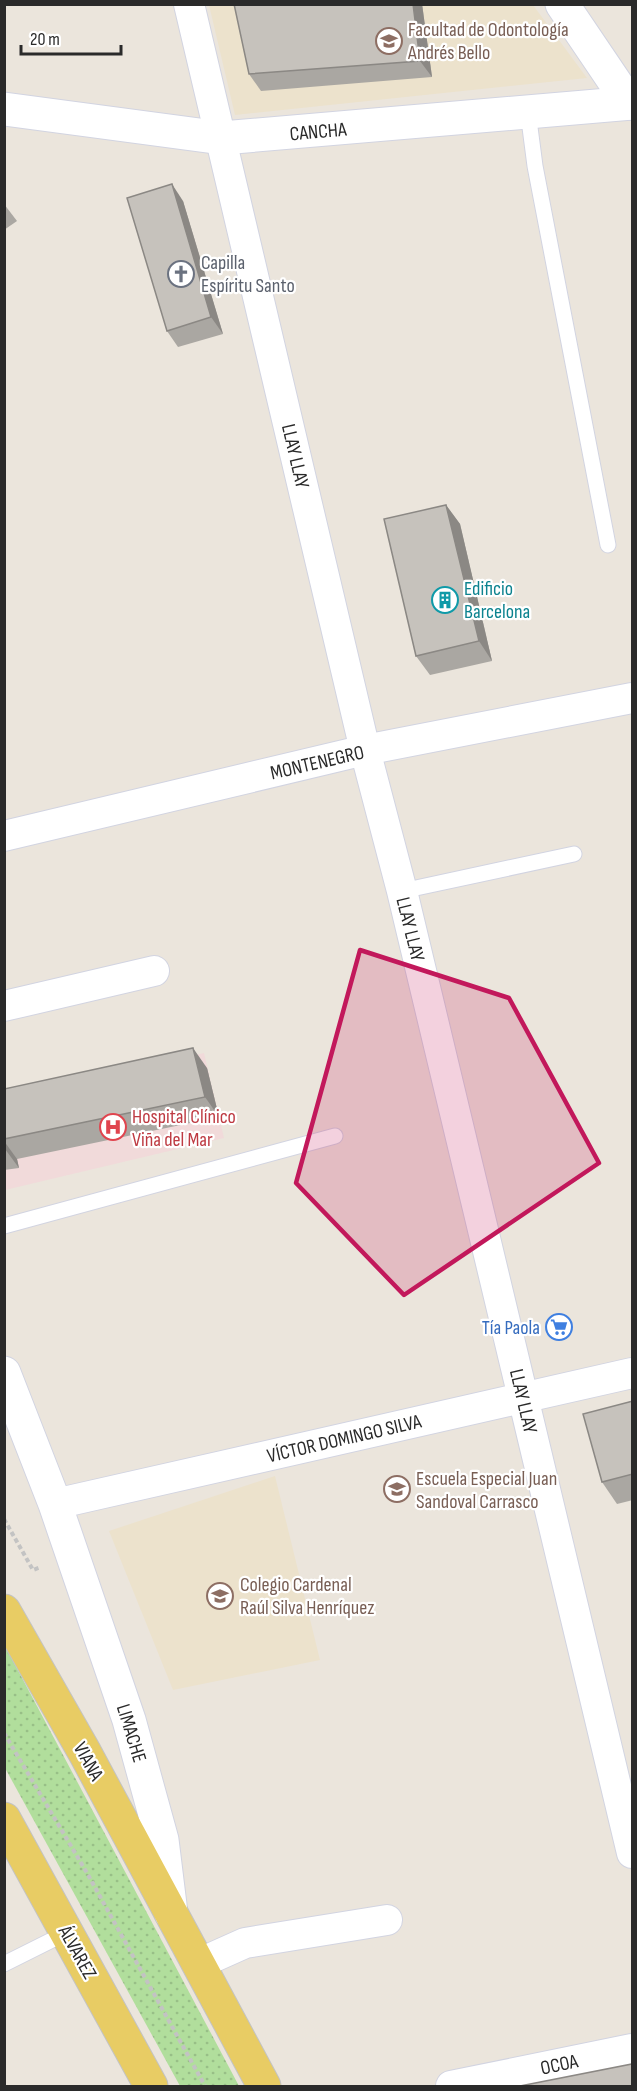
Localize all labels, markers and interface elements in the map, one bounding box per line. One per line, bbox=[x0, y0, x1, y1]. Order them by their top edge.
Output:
scale bar bbox=[21, 18, 122, 56]
place label: Facultad de Odontología Andrés Bello bbox=[407, 18, 569, 65]
school or university icon: Facultad de Odontología Andrés Bello bbox=[374, 26, 404, 56]
text: 20 m bbox=[30, 29, 60, 50]
street label: CANCHA bbox=[289, 118, 348, 146]
place label: Capilla Espíritu Santo bbox=[201, 251, 295, 298]
church icon: Capilla Espíritu Santo bbox=[166, 259, 196, 289]
street label: LLAY LLAY bbox=[276, 422, 314, 491]
place label: Edificio Barcelona bbox=[464, 577, 530, 624]
building icon: Edificio Barcelona bbox=[430, 585, 460, 615]
street label: MONTENEGRO bbox=[268, 741, 366, 785]
street label: LLAY LLAY bbox=[390, 895, 430, 964]
place label: Hospital Clínico Viña del Mar bbox=[132, 1105, 236, 1152]
hospital icon: Hospital Clínico Viña del Mar bbox=[98, 1112, 128, 1142]
supermarket icon: Tía Paola bbox=[544, 1312, 574, 1342]
place label: Tía Paola bbox=[482, 1316, 540, 1340]
street label: LLAY LLAY bbox=[504, 1367, 542, 1436]
street label: VÍCTOR DOMINGO SILVA bbox=[265, 1409, 424, 1468]
place label: Escuela Especial Juan Sandoval Carrasco bbox=[416, 1467, 557, 1514]
school or university icon: Escuela Especial Juan Sandoval Carrasco bbox=[382, 1474, 412, 1504]
place label: Colegio Cardenal Raúl Silva Henríquez bbox=[240, 1573, 374, 1620]
school or university icon: Colegio Cardenal Raúl Silva Henríquez bbox=[205, 1581, 235, 1611]
street label: LIMACHE bbox=[111, 1701, 151, 1765]
street label: VIANA bbox=[68, 1738, 109, 1785]
street label: ÁLVAREZ bbox=[52, 1921, 102, 1984]
street label: OCOA bbox=[538, 2049, 581, 2081]

